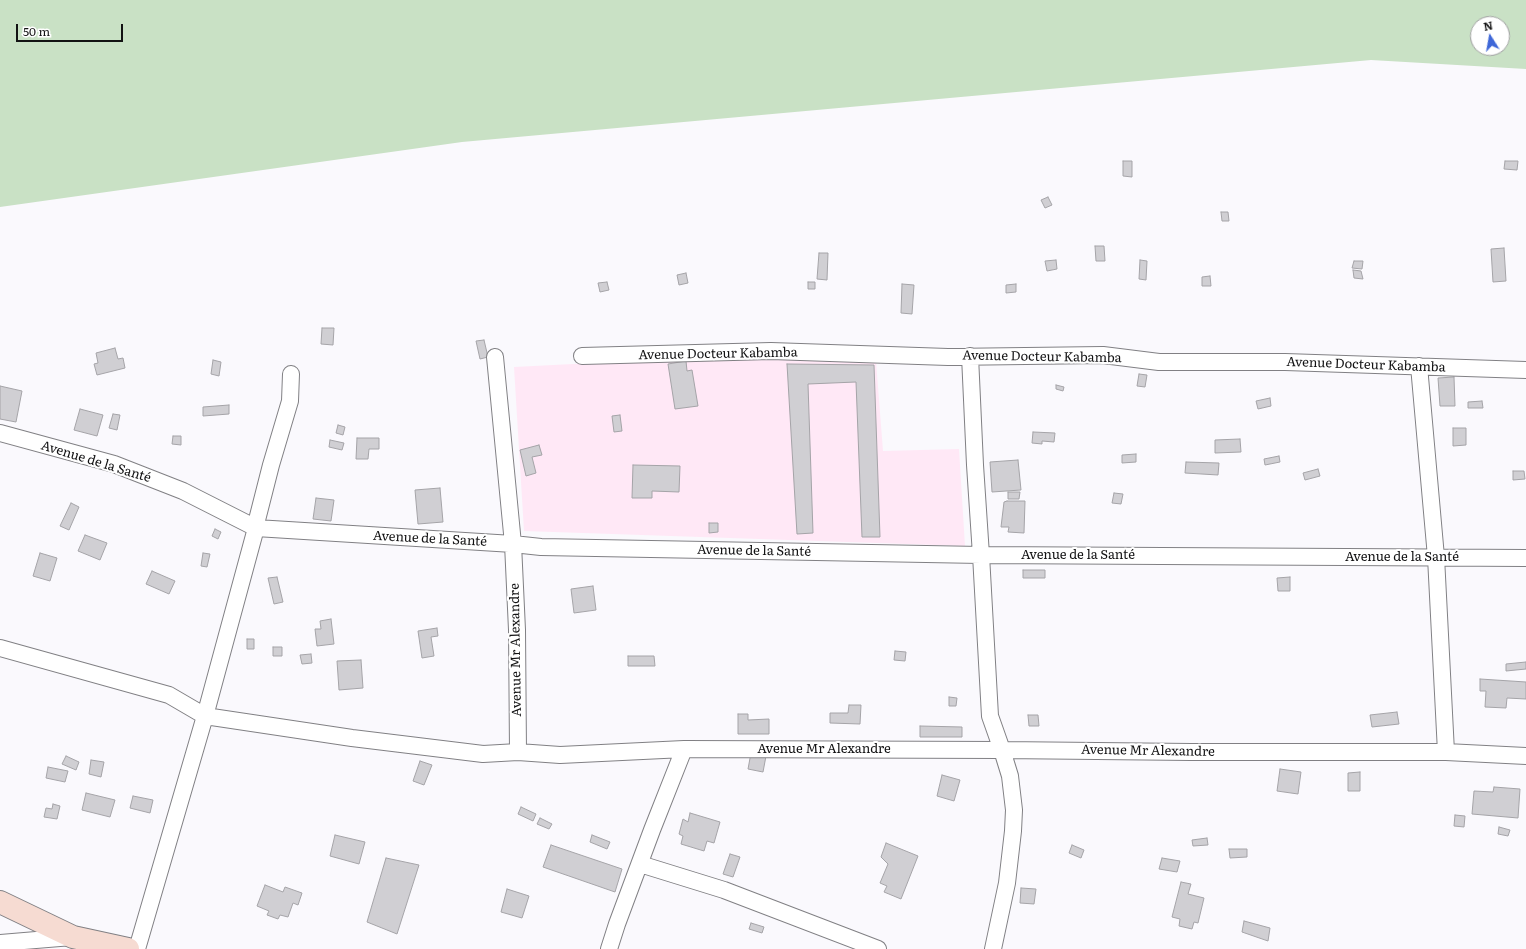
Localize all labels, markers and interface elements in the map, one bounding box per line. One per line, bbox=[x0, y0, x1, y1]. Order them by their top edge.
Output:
scale bar bbox=[18, 16, 125, 42]
north arrow bbox=[1470, 16, 1510, 56]
text: N bbox=[1482, 16, 1494, 34]
text: 50 m bbox=[23, 22, 50, 40]
street label: Avenue Docteur Kabamba bbox=[638, 345, 798, 363]
street label: Avenue Docteur Kabamba bbox=[962, 348, 1122, 366]
street label: Avenue Docteur Kabamba bbox=[1286, 354, 1446, 376]
street label: Avenue de la Santé bbox=[39, 438, 153, 486]
street label: Avenue de la Santé bbox=[373, 528, 487, 550]
street label: Avenue de la Santé bbox=[697, 542, 811, 560]
street label: Avenue de la Santé bbox=[1021, 547, 1135, 563]
street label: Avenue de la Santé bbox=[1345, 549, 1459, 565]
street label: Avenue Mr Alexandre bbox=[507, 583, 525, 717]
street label: Avenue Mr Alexandre bbox=[757, 741, 891, 757]
street label: Avenue Mr Alexandre bbox=[1081, 742, 1215, 760]

